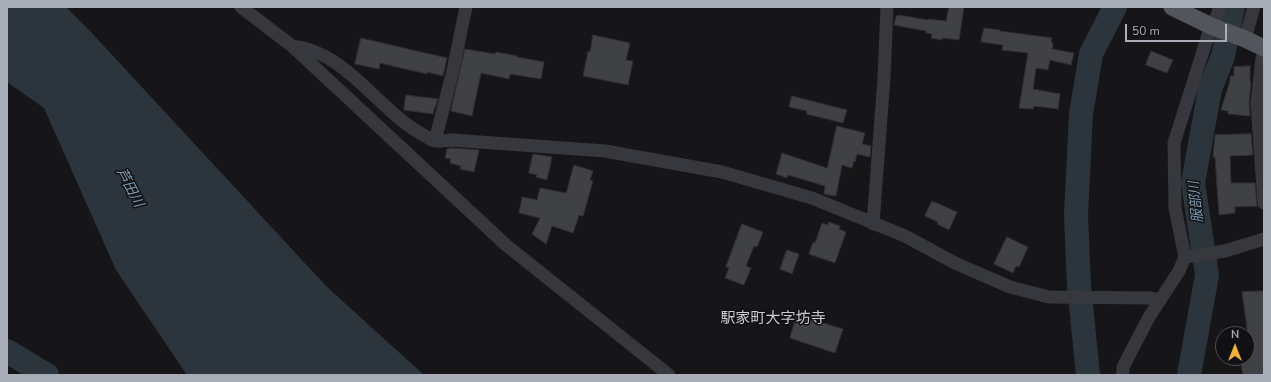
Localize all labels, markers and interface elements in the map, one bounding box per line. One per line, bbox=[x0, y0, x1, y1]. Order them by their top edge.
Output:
scale bar bbox=[1127, 16, 1229, 42]
text: 50 m bbox=[1132, 23, 1160, 39]
water label: 芦田川 bbox=[112, 166, 146, 210]
water label: 服部川 bbox=[1186, 180, 1208, 224]
district label: 駅家町大字坊寺 bbox=[721, 310, 825, 328]
north arrow bbox=[1215, 326, 1255, 366]
text: N bbox=[1231, 327, 1239, 342]

